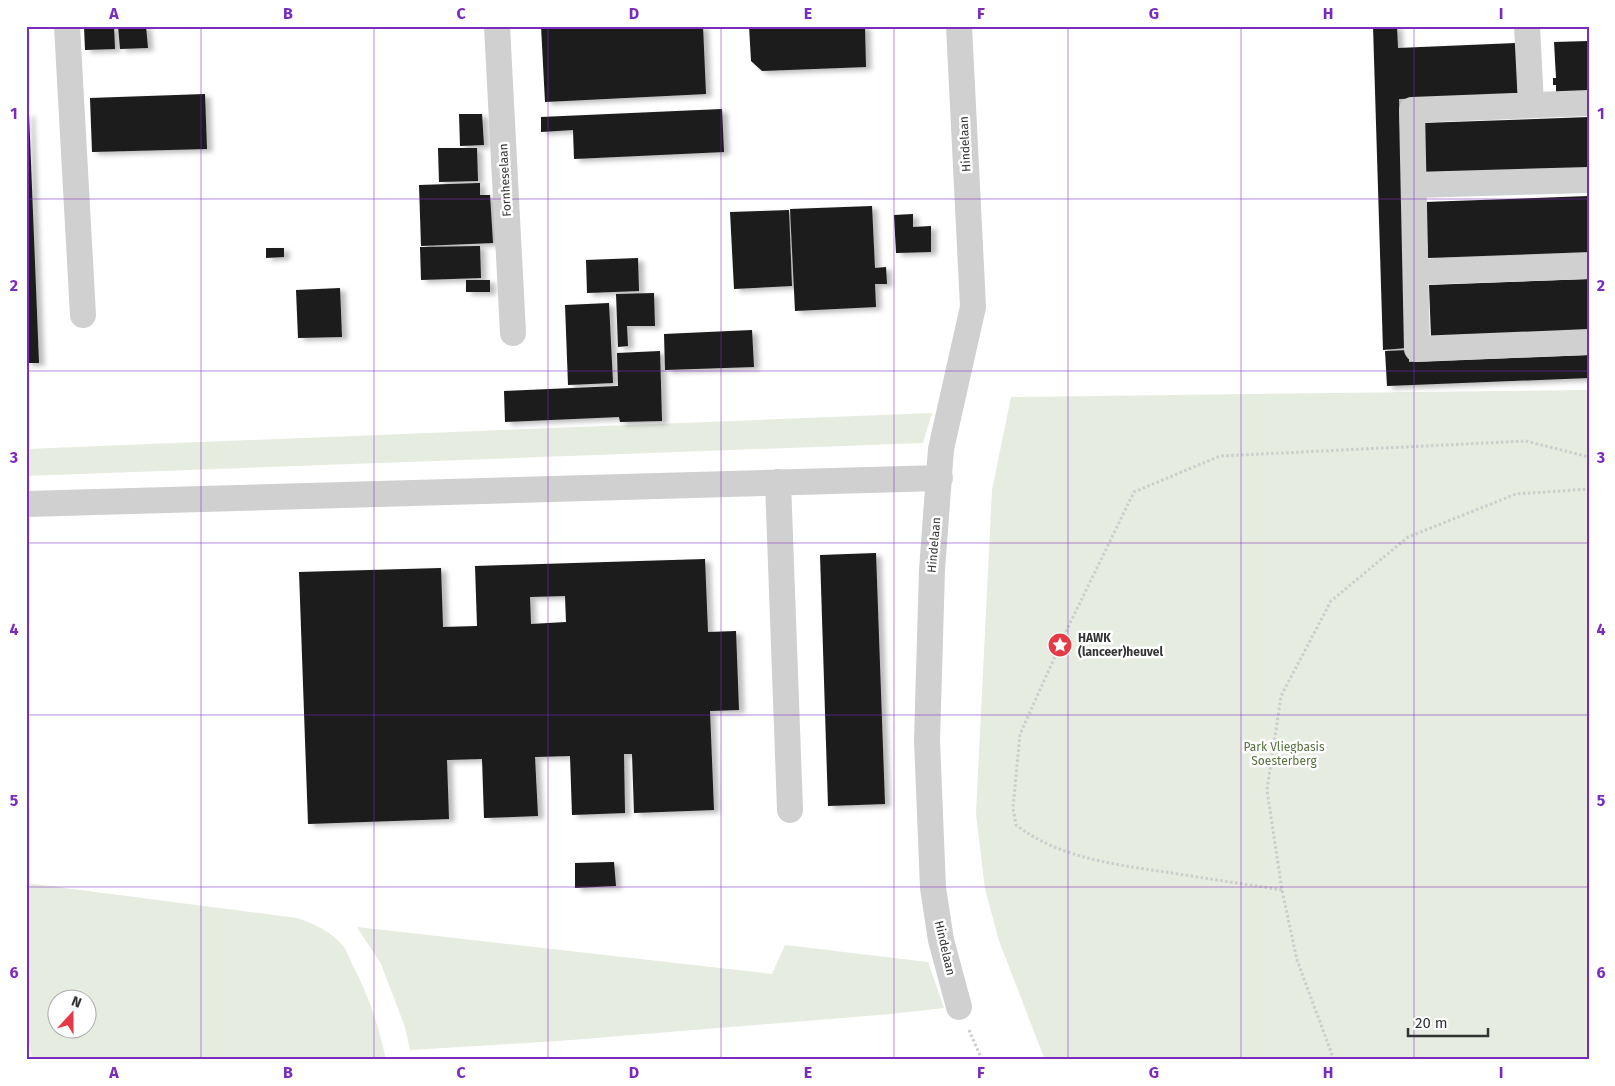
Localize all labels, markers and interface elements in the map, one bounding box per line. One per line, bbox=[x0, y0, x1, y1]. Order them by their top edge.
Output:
text: A bbox=[108, 4, 119, 23]
text: B bbox=[283, 4, 293, 23]
text: C bbox=[456, 4, 466, 23]
text: D bbox=[629, 4, 639, 23]
text: E bbox=[804, 4, 812, 23]
text: F bbox=[977, 4, 985, 23]
text: G bbox=[1149, 4, 1159, 23]
text: H bbox=[1323, 4, 1333, 23]
text: I bbox=[1499, 4, 1503, 23]
text: 1 bbox=[10, 104, 18, 123]
text: 1 bbox=[1597, 104, 1605, 123]
street label: Hindelaan bbox=[957, 116, 973, 172]
street label: Fornheselaan bbox=[496, 143, 514, 217]
text: 2 bbox=[10, 276, 18, 295]
text: 2 bbox=[1597, 276, 1605, 295]
text: 3 bbox=[9, 448, 18, 467]
text: 3 bbox=[1596, 448, 1605, 467]
street label: Hindelaan bbox=[925, 517, 943, 573]
text: 4 bbox=[9, 620, 19, 639]
text: 4 bbox=[1596, 620, 1606, 639]
place label: HAWK (lanceer)heuvel bbox=[1078, 631, 1163, 659]
place icon: HAWK (lanceer)heuvel bbox=[1047, 632, 1073, 658]
park label: Park Vliegbasis Soesterberg bbox=[1243, 740, 1325, 768]
text: 5 bbox=[10, 791, 19, 810]
text: 5 bbox=[1597, 791, 1606, 810]
street label: Hindelaan bbox=[932, 919, 958, 977]
text: 6 bbox=[9, 963, 19, 982]
text: 6 bbox=[1596, 963, 1606, 982]
north arrow bbox=[48, 988, 98, 1038]
text: N bbox=[69, 993, 84, 1012]
scale bar bbox=[1408, 1006, 1488, 1038]
text: 20 m bbox=[1415, 1014, 1448, 1032]
text: A bbox=[108, 1063, 119, 1082]
text: B bbox=[283, 1063, 293, 1082]
text: C bbox=[456, 1063, 466, 1082]
text: D bbox=[629, 1063, 639, 1082]
text: E bbox=[804, 1063, 812, 1082]
text: F bbox=[977, 1063, 985, 1082]
text: G bbox=[1149, 1063, 1159, 1082]
text: H bbox=[1323, 1063, 1333, 1082]
text: I bbox=[1499, 1063, 1503, 1082]

